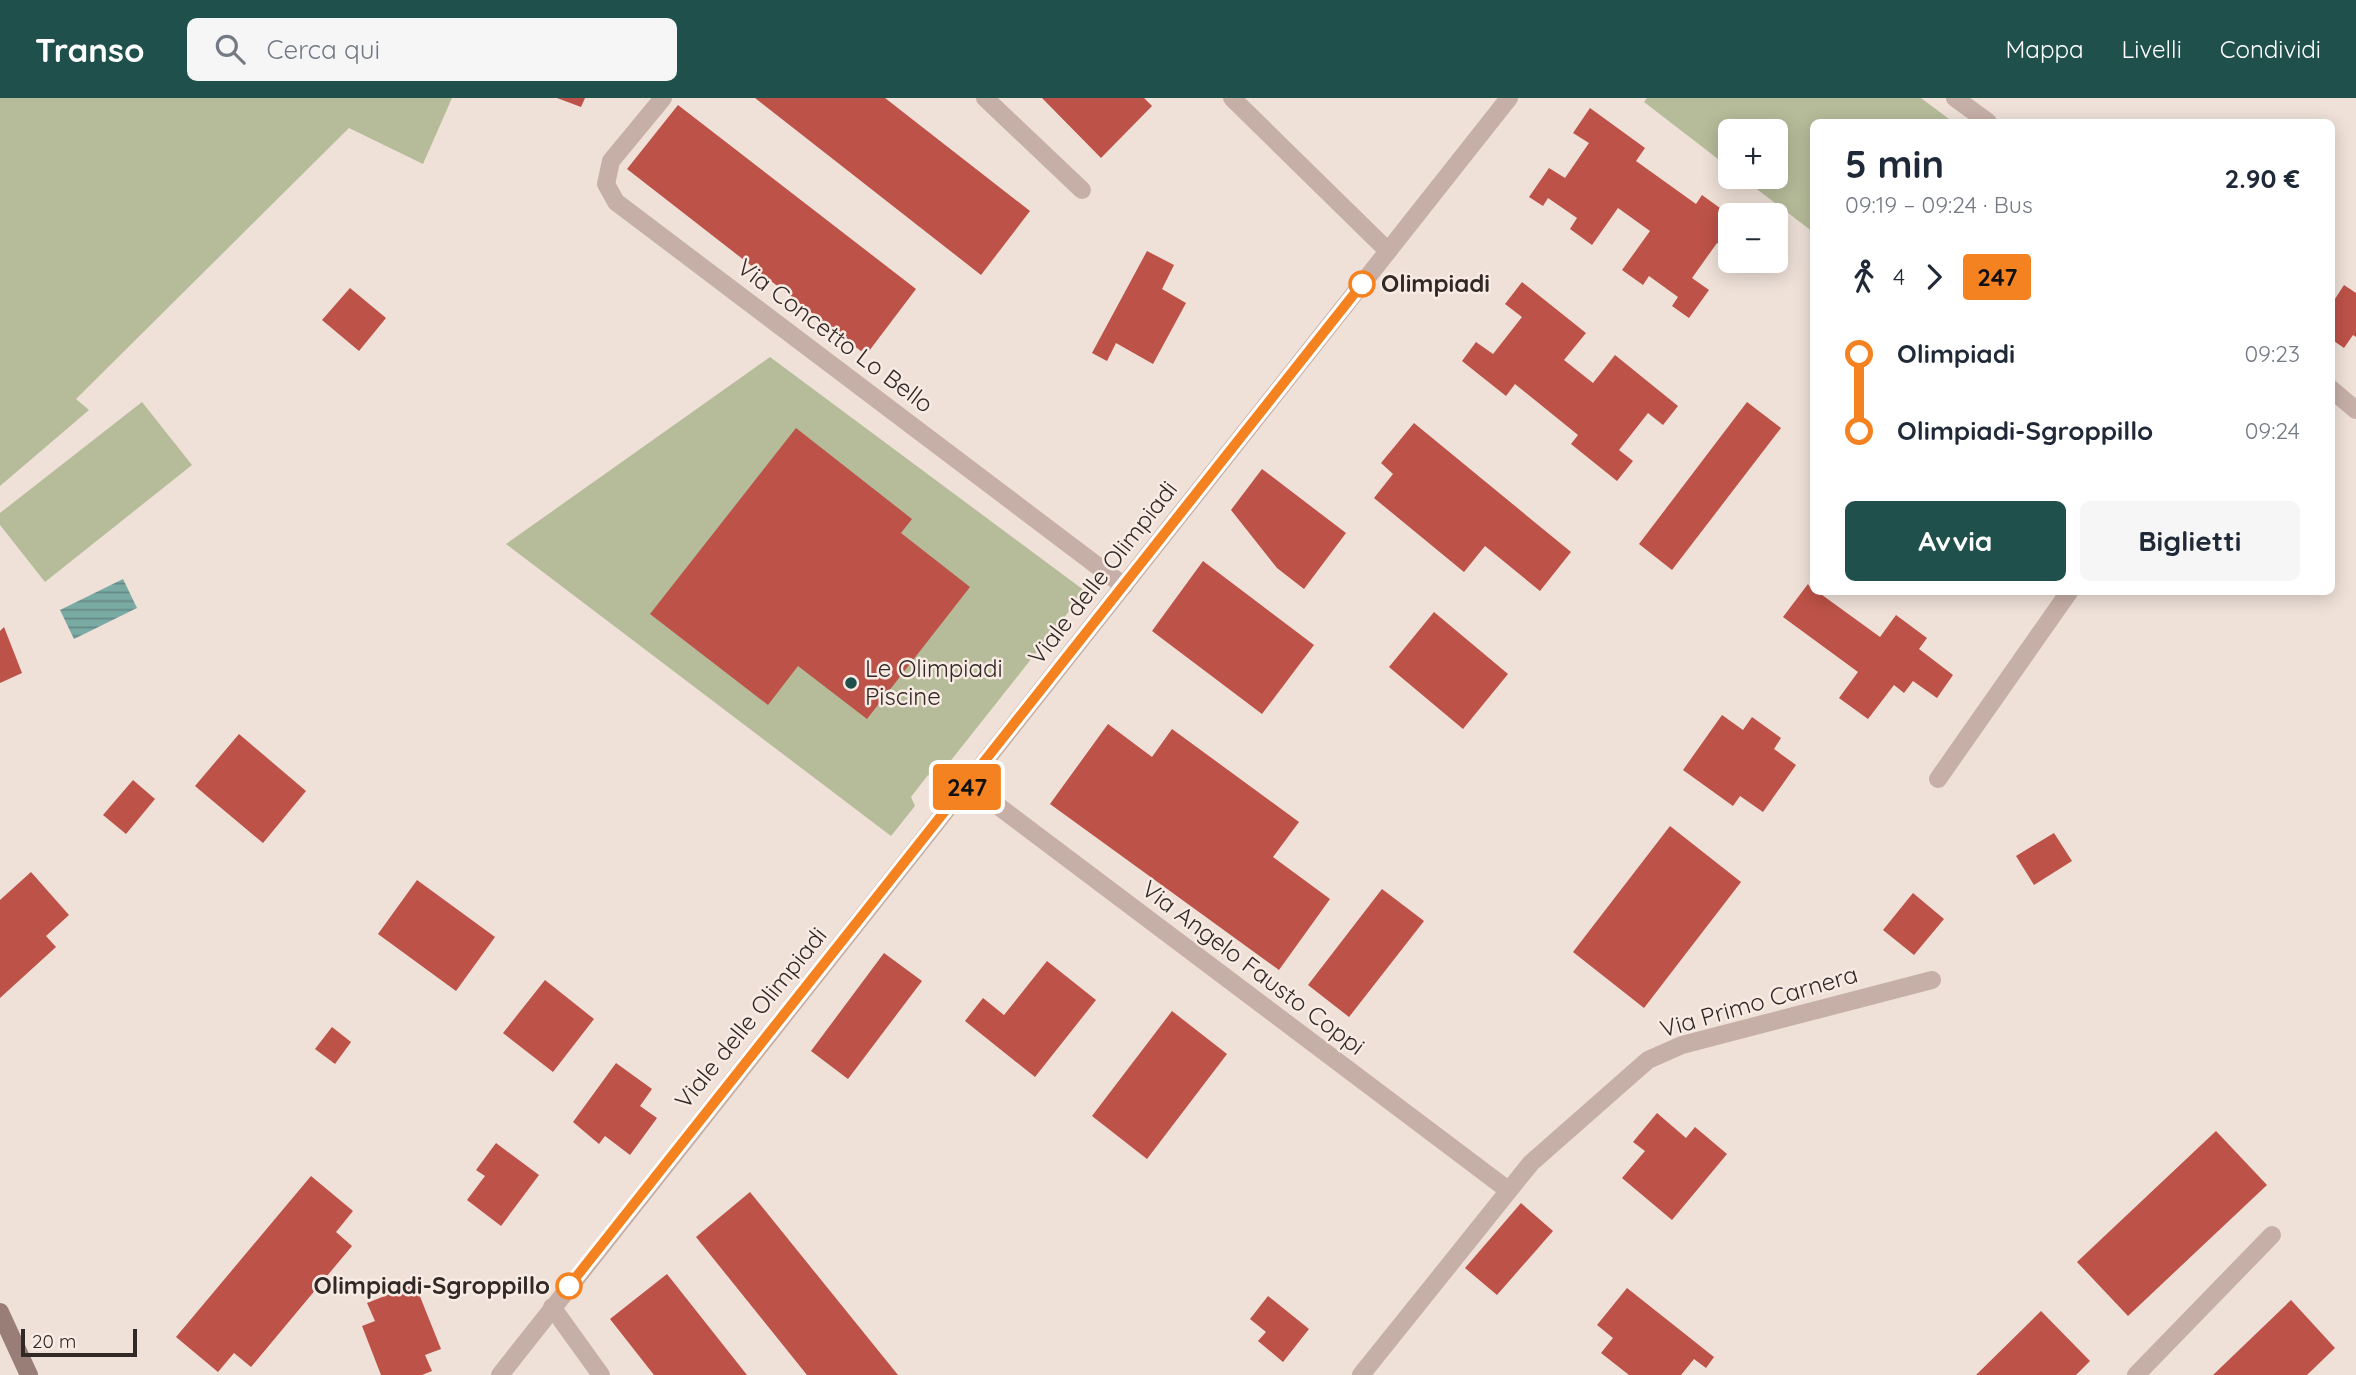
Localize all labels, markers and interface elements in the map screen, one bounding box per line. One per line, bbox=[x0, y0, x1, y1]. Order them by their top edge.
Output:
search box bbox=[187, 18, 677, 81]
text: Transo bbox=[35, 29, 145, 70]
icon: search bbox=[211, 30, 249, 68]
text: Cerca qui bbox=[267, 33, 380, 66]
text: Mappa bbox=[2006, 34, 2084, 64]
text: Livelli bbox=[2122, 34, 2182, 64]
text: Condividi bbox=[2220, 34, 2321, 64]
map controls bbox=[1718, 119, 1788, 273]
button: + bbox=[1718, 119, 1788, 189]
text: 5 min bbox=[1845, 140, 1944, 188]
text: 2.90 € bbox=[2224, 162, 2300, 195]
text: 09:19 – 09:24 · Bus bbox=[1845, 190, 2033, 219]
button: − bbox=[1718, 203, 1788, 273]
street label: Via Concetto Lo Bello bbox=[732, 252, 940, 419]
icon: walk bbox=[1845, 258, 1883, 296]
icon: forward bbox=[1915, 258, 1953, 296]
text: 4 bbox=[1893, 262, 1905, 291]
text: 247 bbox=[1977, 262, 2017, 292]
place label: Olimpiadi bbox=[1381, 268, 1490, 298]
marker: Olimpiadi bbox=[1349, 271, 1375, 297]
text: Olimpiadi bbox=[1897, 337, 2015, 370]
text: 09:23 bbox=[2244, 339, 2300, 368]
text: Olimpiadi-Sgroppillo bbox=[1897, 414, 2153, 447]
text: 09:24 bbox=[2245, 416, 2300, 445]
street label: Viale delle Olimpiadi bbox=[1021, 475, 1183, 670]
button: Avvia bbox=[1845, 501, 2066, 581]
button: Biglietti bbox=[2080, 501, 2300, 581]
place label: Le Olimpiadi Piscine bbox=[865, 653, 1003, 711]
marker: Le Olimpiadi Piscine bbox=[843, 675, 859, 691]
line badge: 247 bbox=[927, 764, 1007, 810]
text: 247 bbox=[947, 772, 987, 802]
street label: Via Angelo Fausto Coppi bbox=[1136, 873, 1371, 1061]
street label: Viale delle Olimpiadi bbox=[668, 921, 833, 1114]
street label: Via Primo Carnera bbox=[1656, 958, 1861, 1044]
place label: Olimpiadi-Sgroppillo bbox=[313, 1270, 550, 1300]
marker: Olimpiadi-Sgroppillo bbox=[556, 1273, 582, 1299]
scale bar bbox=[21, 1326, 136, 1358]
text: 20 m bbox=[32, 1329, 76, 1353]

